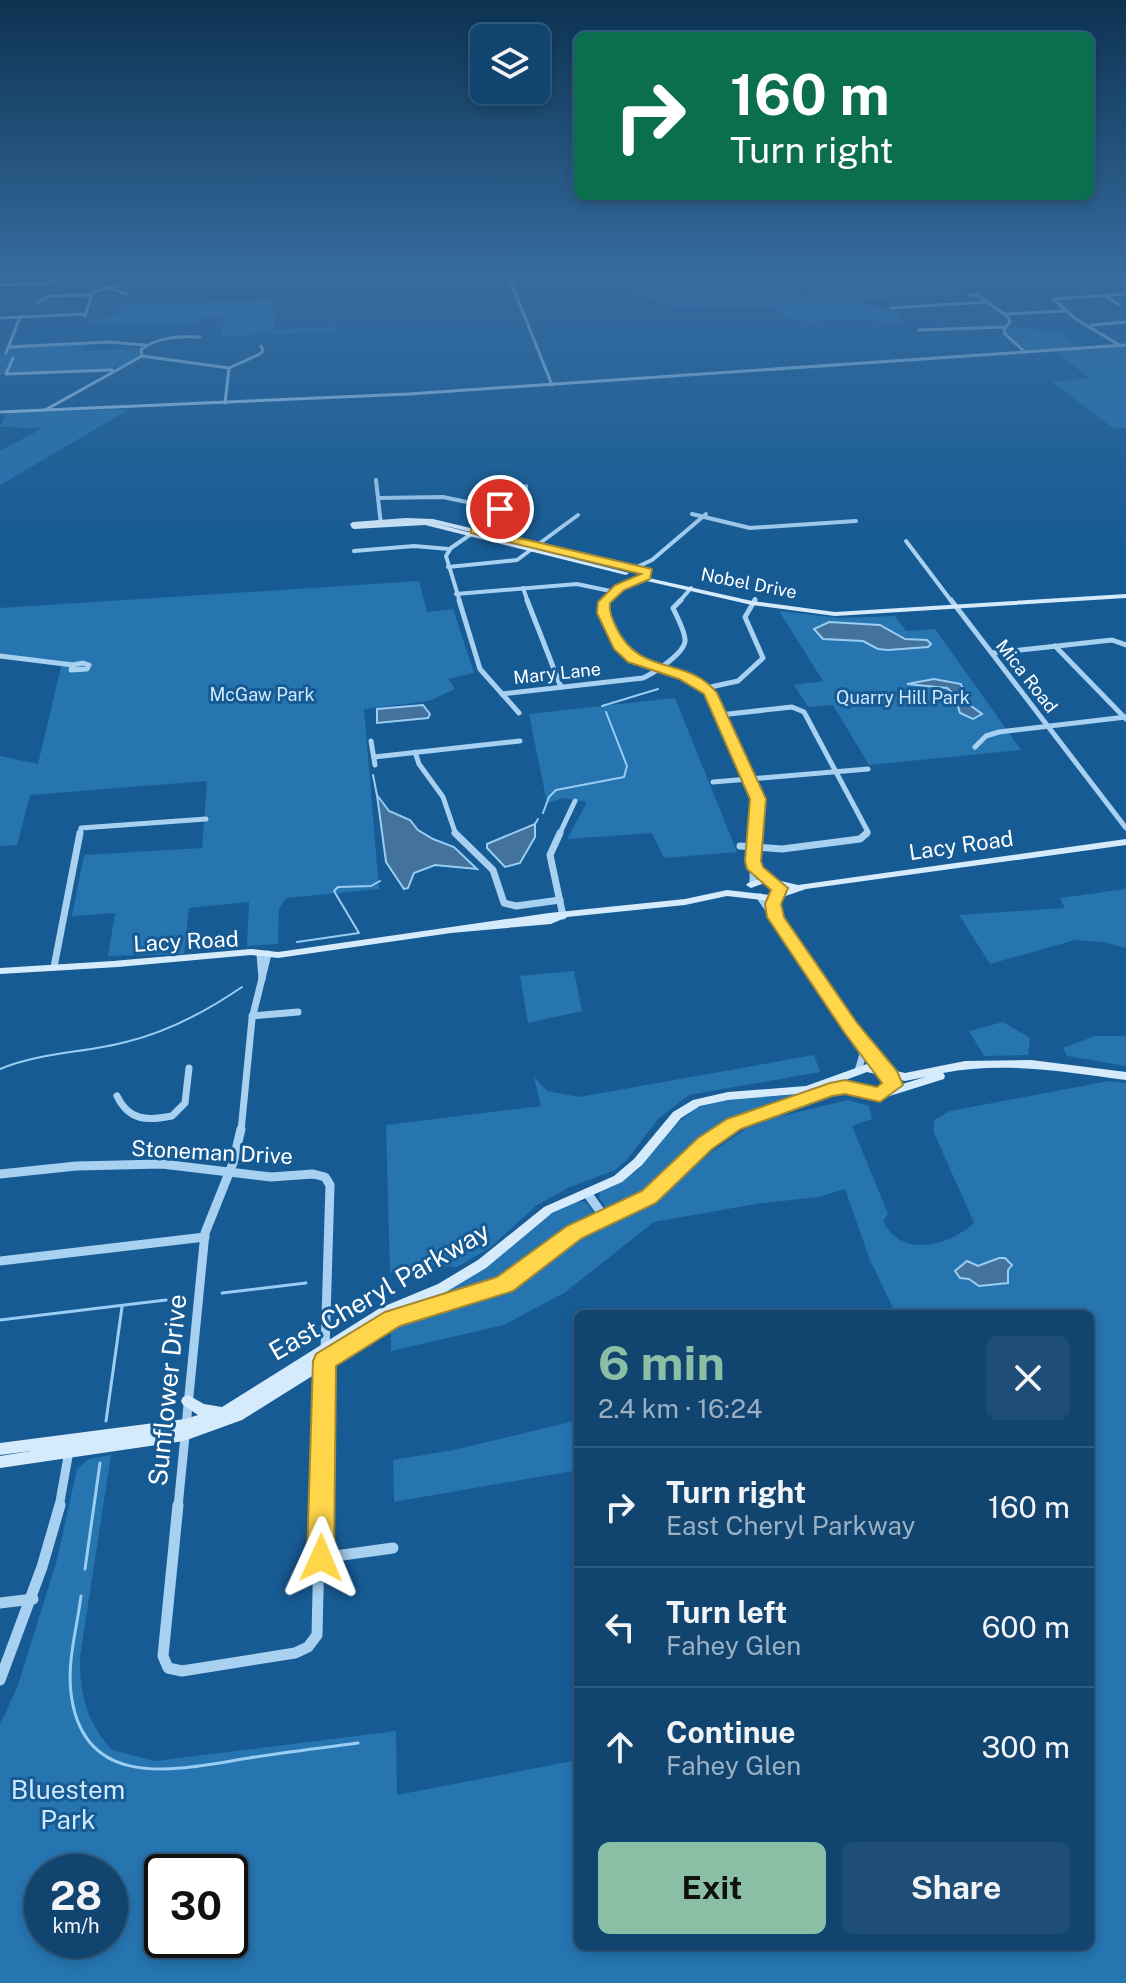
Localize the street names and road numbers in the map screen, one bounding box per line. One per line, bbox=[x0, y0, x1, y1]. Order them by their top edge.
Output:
street label: Nobel Drive bbox=[699, 563, 799, 603]
street label: Mica Road bbox=[992, 635, 1062, 717]
street label: Mary Lane bbox=[512, 658, 602, 688]
street label: Lacy Road bbox=[907, 825, 1015, 865]
street label: Lacy Road bbox=[133, 925, 239, 957]
street label: Stoneman Drive bbox=[130, 1135, 294, 1169]
street label: East Cheryl Parkway bbox=[263, 1215, 495, 1367]
street label: Sunflower Drive bbox=[142, 1293, 192, 1487]

